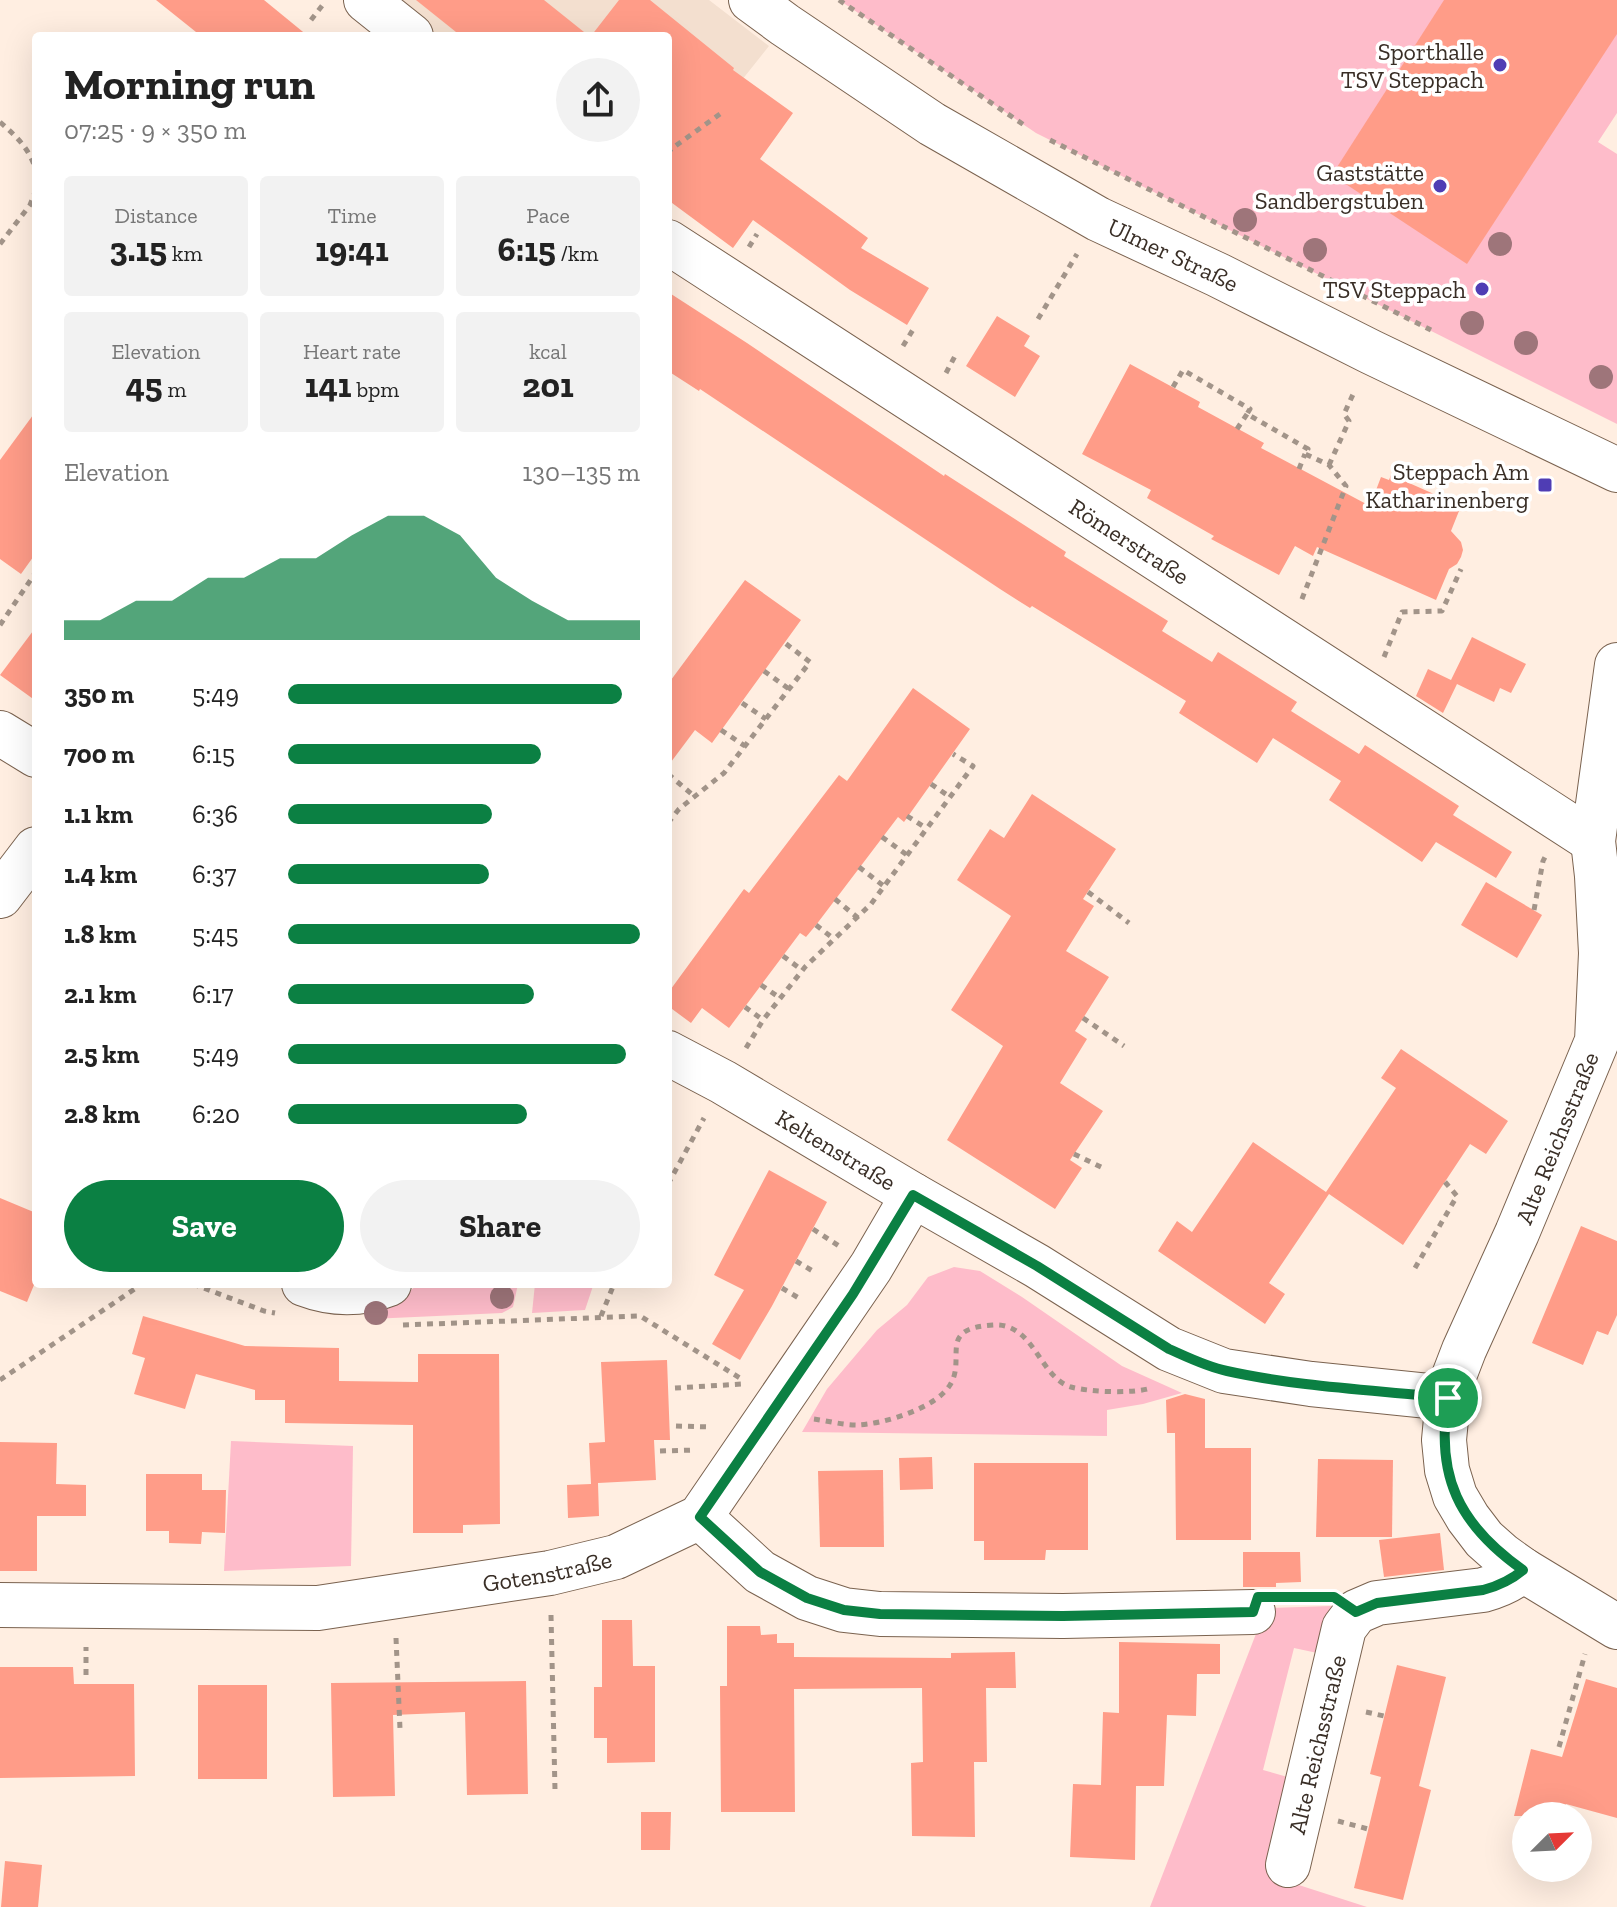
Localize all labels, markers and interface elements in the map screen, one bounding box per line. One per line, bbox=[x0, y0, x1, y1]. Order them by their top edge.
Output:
place label: Sporthalle TSV Steppach bbox=[1341, 37, 1485, 94]
marker: Sporthalle TSV Steppach bbox=[1491, 56, 1509, 74]
text: Morning run bbox=[64, 57, 315, 110]
button: share bbox=[556, 58, 640, 142]
text: 07:25 · 9 × 350 m bbox=[64, 114, 246, 146]
place label: Gaststätte Sandbergstuben bbox=[1255, 158, 1424, 215]
marker: Gaststätte Sandbergstuben bbox=[1431, 177, 1449, 195]
text: Distance bbox=[114, 202, 198, 229]
text: Time bbox=[327, 202, 377, 229]
text: Pace bbox=[526, 202, 570, 229]
street label: Ulmer Straße bbox=[1103, 211, 1244, 298]
text: 3.15 bbox=[110, 229, 167, 270]
text: 19:41 bbox=[315, 229, 389, 270]
text: 6:15 bbox=[497, 229, 556, 270]
text: km bbox=[167, 240, 202, 267]
text: /km bbox=[556, 240, 599, 267]
place label: TSV Steppach bbox=[1323, 275, 1467, 304]
marker: TSV Steppach bbox=[1473, 280, 1491, 298]
text: Elevation bbox=[112, 338, 200, 365]
text: Heart rate bbox=[303, 338, 401, 365]
text: kcal bbox=[529, 338, 567, 365]
text: 45 bbox=[125, 365, 163, 406]
text: 141 bbox=[305, 365, 352, 406]
text: 201 bbox=[522, 365, 574, 406]
text: m bbox=[163, 376, 187, 403]
text: bpm bbox=[352, 376, 399, 403]
text: Elevation bbox=[64, 456, 169, 488]
text: 130–135 m bbox=[522, 456, 640, 488]
place label: Steppach Am Katharinenberg bbox=[1365, 457, 1529, 514]
marker: Steppach Am Katharinenberg bbox=[1536, 476, 1554, 494]
street label: Römerstraße bbox=[1064, 492, 1195, 590]
text: 350 m bbox=[64, 678, 134, 710]
text: 5:49 bbox=[192, 678, 239, 710]
text: 700 m bbox=[64, 738, 134, 770]
text: 6:15 bbox=[192, 738, 235, 770]
text: 1.1 km bbox=[64, 798, 133, 830]
text: 6:36 bbox=[192, 798, 238, 830]
text: 1.4 km bbox=[64, 858, 137, 890]
text: 6:37 bbox=[192, 858, 237, 890]
text: 1.8 km bbox=[64, 918, 136, 950]
text: 5:45 bbox=[192, 918, 238, 950]
text: 2.1 km bbox=[64, 978, 136, 1010]
text: 6:17 bbox=[192, 978, 233, 1010]
text: 2.5 km bbox=[64, 1038, 139, 1070]
text: 5:49 bbox=[192, 1038, 239, 1070]
street label: Alte Reichsstraße bbox=[1509, 1048, 1605, 1228]
text: 2.8 km bbox=[64, 1098, 140, 1130]
text: 6:20 bbox=[192, 1098, 240, 1130]
street label: Keltenstraße bbox=[771, 1103, 902, 1196]
button: Save bbox=[64, 1180, 344, 1272]
button: Share bbox=[360, 1180, 640, 1272]
pin bbox=[1414, 1364, 1482, 1432]
icon: arrive bbox=[1426, 1376, 1470, 1420]
street label: Gotenstraße bbox=[481, 1544, 614, 1597]
street label: Alte Reichsstraße bbox=[1281, 1652, 1352, 1837]
north arrow bbox=[1512, 1802, 1592, 1882]
map controls bbox=[1512, 1802, 1592, 1882]

